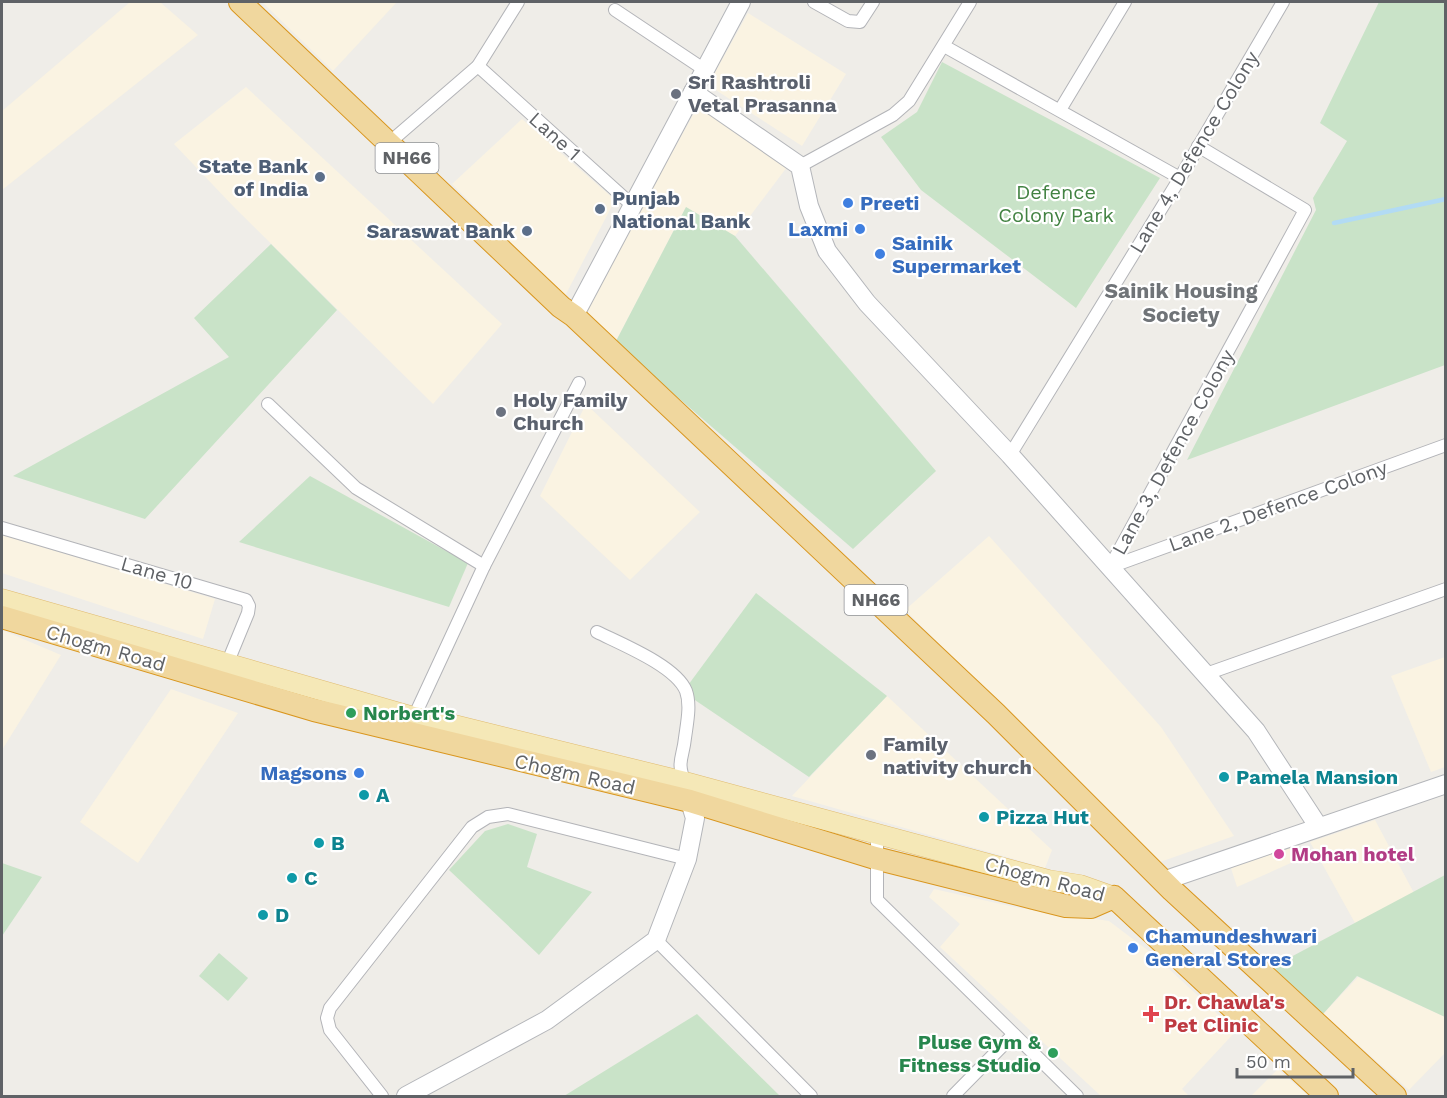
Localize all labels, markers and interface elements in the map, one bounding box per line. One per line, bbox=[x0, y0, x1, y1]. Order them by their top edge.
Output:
street label: Lane 4, Defence Colony bbox=[1124, 46, 1264, 257]
place label: Sri Rashtroli Vetal Prasanna bbox=[688, 70, 837, 117]
marker: Sri Rashtroli Vetal Prasanna bbox=[669, 87, 683, 101]
street label: Lane 1 bbox=[524, 107, 586, 165]
road number: NH66 bbox=[376, 143, 438, 173]
place label: State Bank of India bbox=[199, 154, 309, 201]
marker: State Bank of India bbox=[313, 170, 327, 184]
park label: Defence Colony Park bbox=[998, 180, 1114, 227]
place label: Punjab National Bank bbox=[612, 186, 751, 233]
place label: Preeti bbox=[860, 191, 919, 215]
marker: Preeti bbox=[841, 196, 855, 210]
marker: Punjab National Bank bbox=[593, 202, 607, 216]
place label: Laxmi bbox=[788, 217, 848, 241]
place label: Saraswat Bank bbox=[366, 219, 516, 243]
marker: Laxmi bbox=[853, 222, 867, 236]
marker: Saraswat Bank bbox=[520, 224, 534, 238]
place label: Sainik Supermarket bbox=[892, 231, 1021, 278]
marker: Sainik Supermarket bbox=[873, 247, 887, 261]
district label: Sainik Housing Society bbox=[1105, 278, 1258, 327]
street label: Lane 3, Defence Colony bbox=[1107, 345, 1240, 559]
place label: Holy Family Church bbox=[513, 388, 628, 435]
marker: Holy Family Church bbox=[494, 405, 508, 419]
street label: Lane 2, Defence Colony bbox=[1165, 455, 1391, 557]
street label: Lane 10 bbox=[118, 551, 196, 595]
road number: NH66 bbox=[844, 585, 908, 615]
street label: Chogm Road bbox=[43, 619, 169, 677]
place label: Norbert's bbox=[363, 701, 456, 725]
marker: Norbert's bbox=[344, 706, 358, 720]
place label: Family nativity church bbox=[883, 732, 1032, 779]
street label: Chogm Road bbox=[512, 748, 638, 800]
marker: Family nativity church bbox=[864, 748, 878, 762]
place label: Magsons bbox=[260, 761, 347, 785]
place label: Pamela Mansion bbox=[1236, 765, 1398, 789]
marker: Magsons bbox=[352, 766, 366, 780]
marker: Pamela Mansion bbox=[1217, 770, 1231, 784]
place label: A bbox=[376, 783, 390, 807]
marker: A bbox=[357, 788, 371, 802]
place label: Pizza Hut bbox=[996, 805, 1089, 829]
marker: Pizza Hut bbox=[977, 810, 991, 824]
place label: B bbox=[331, 831, 345, 855]
marker: B bbox=[312, 836, 326, 850]
place label: Mohan hotel bbox=[1291, 842, 1415, 866]
marker: Mohan hotel bbox=[1272, 847, 1286, 861]
street label: Chogm Road bbox=[982, 851, 1108, 907]
place label: C bbox=[304, 866, 318, 890]
marker: C bbox=[285, 871, 299, 885]
place label: D bbox=[275, 903, 289, 927]
marker: D bbox=[256, 908, 270, 922]
place label: Chamundeshwari General Stores bbox=[1145, 924, 1317, 971]
marker: Chamundeshwari General Stores bbox=[1126, 941, 1140, 955]
place label: Dr. Chawla's Pet Clinic bbox=[1164, 990, 1285, 1037]
marker: Dr. Chawla's Pet Clinic bbox=[1142, 1005, 1160, 1023]
place label: Pluse Gym & Fitness Studio bbox=[899, 1030, 1041, 1077]
scale bar bbox=[1237, 1041, 1352, 1079]
marker: Pluse Gym & Fitness Studio bbox=[1046, 1046, 1060, 1060]
text: 50 m bbox=[1246, 1051, 1291, 1072]

